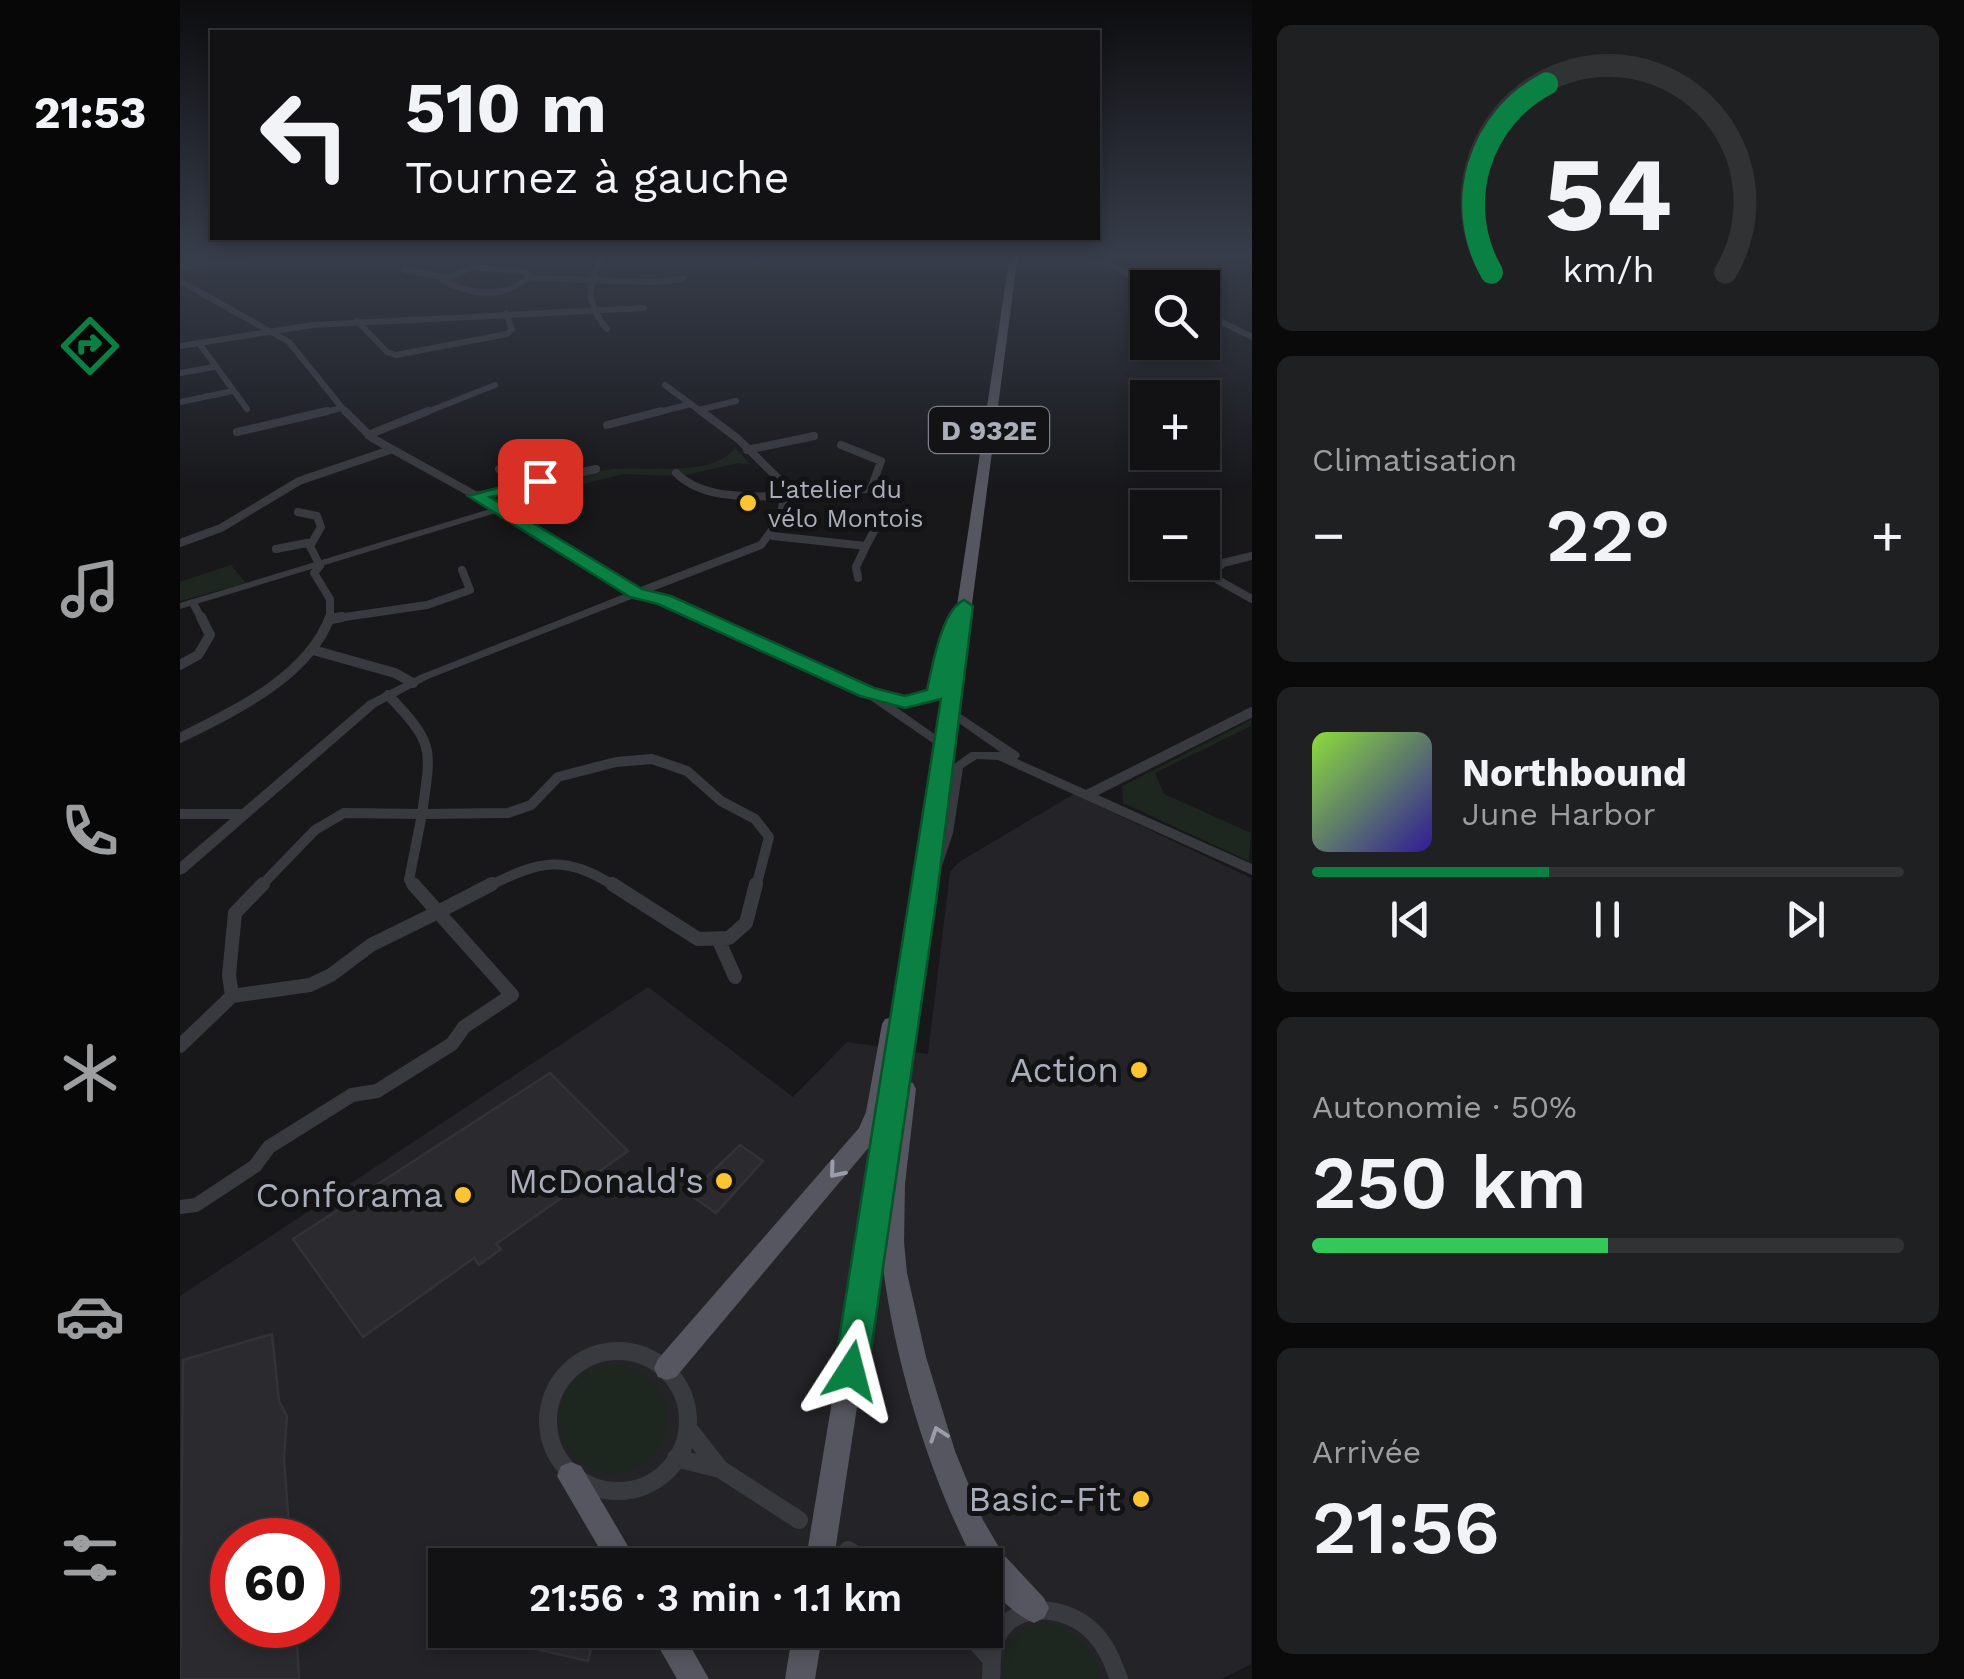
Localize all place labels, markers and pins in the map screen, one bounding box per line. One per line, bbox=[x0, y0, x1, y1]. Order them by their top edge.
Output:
pin bbox=[498, 439, 583, 524]
place label: L'atelier du vélo Montois bbox=[768, 475, 923, 533]
marker: L'atelier du vélo Montois bbox=[737, 492, 759, 514]
place label: Action bbox=[1010, 1049, 1119, 1091]
marker: Action bbox=[1128, 1059, 1150, 1081]
place label: McDonald's bbox=[508, 1160, 704, 1202]
marker: McDonald's bbox=[713, 1170, 735, 1192]
place label: Conforama bbox=[256, 1174, 443, 1216]
marker: Conforama bbox=[452, 1184, 474, 1206]
place label: Basic-Fit bbox=[968, 1478, 1121, 1520]
marker: Basic-Fit bbox=[1130, 1488, 1152, 1510]

